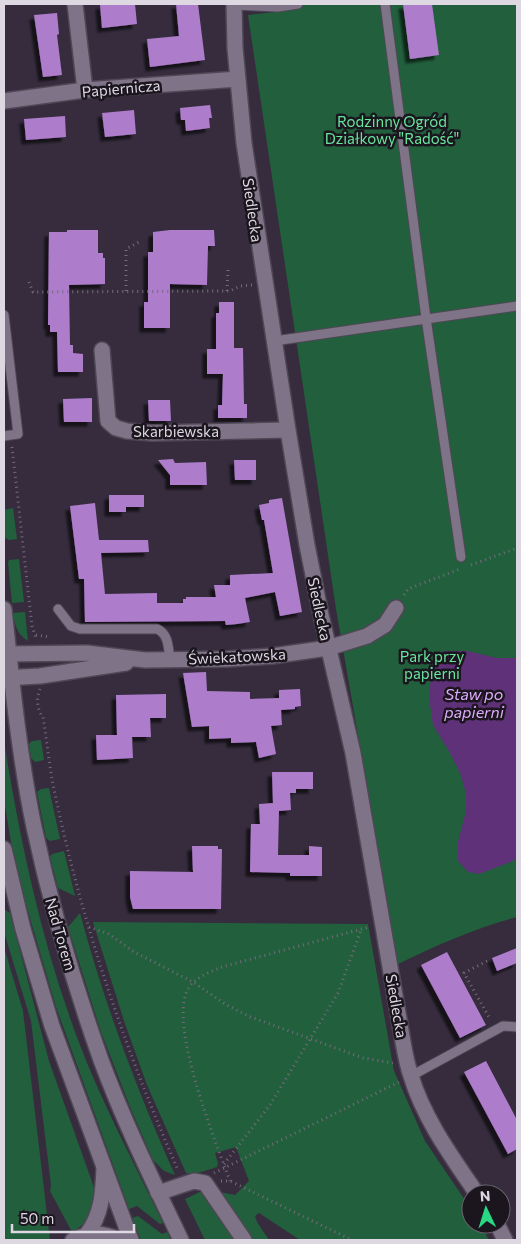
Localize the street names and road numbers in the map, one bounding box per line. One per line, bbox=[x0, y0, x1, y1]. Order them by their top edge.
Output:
street label: Papiernicza bbox=[81, 76, 161, 100]
street label: Siedlecka bbox=[240, 177, 266, 243]
street label: Skarbiewska bbox=[133, 422, 219, 440]
street label: Siedlecka bbox=[305, 576, 335, 642]
street label: Świekatowska bbox=[188, 643, 286, 668]
street label: Nad Torem bbox=[42, 896, 80, 972]
street label: Siedlecka bbox=[383, 973, 411, 1039]

